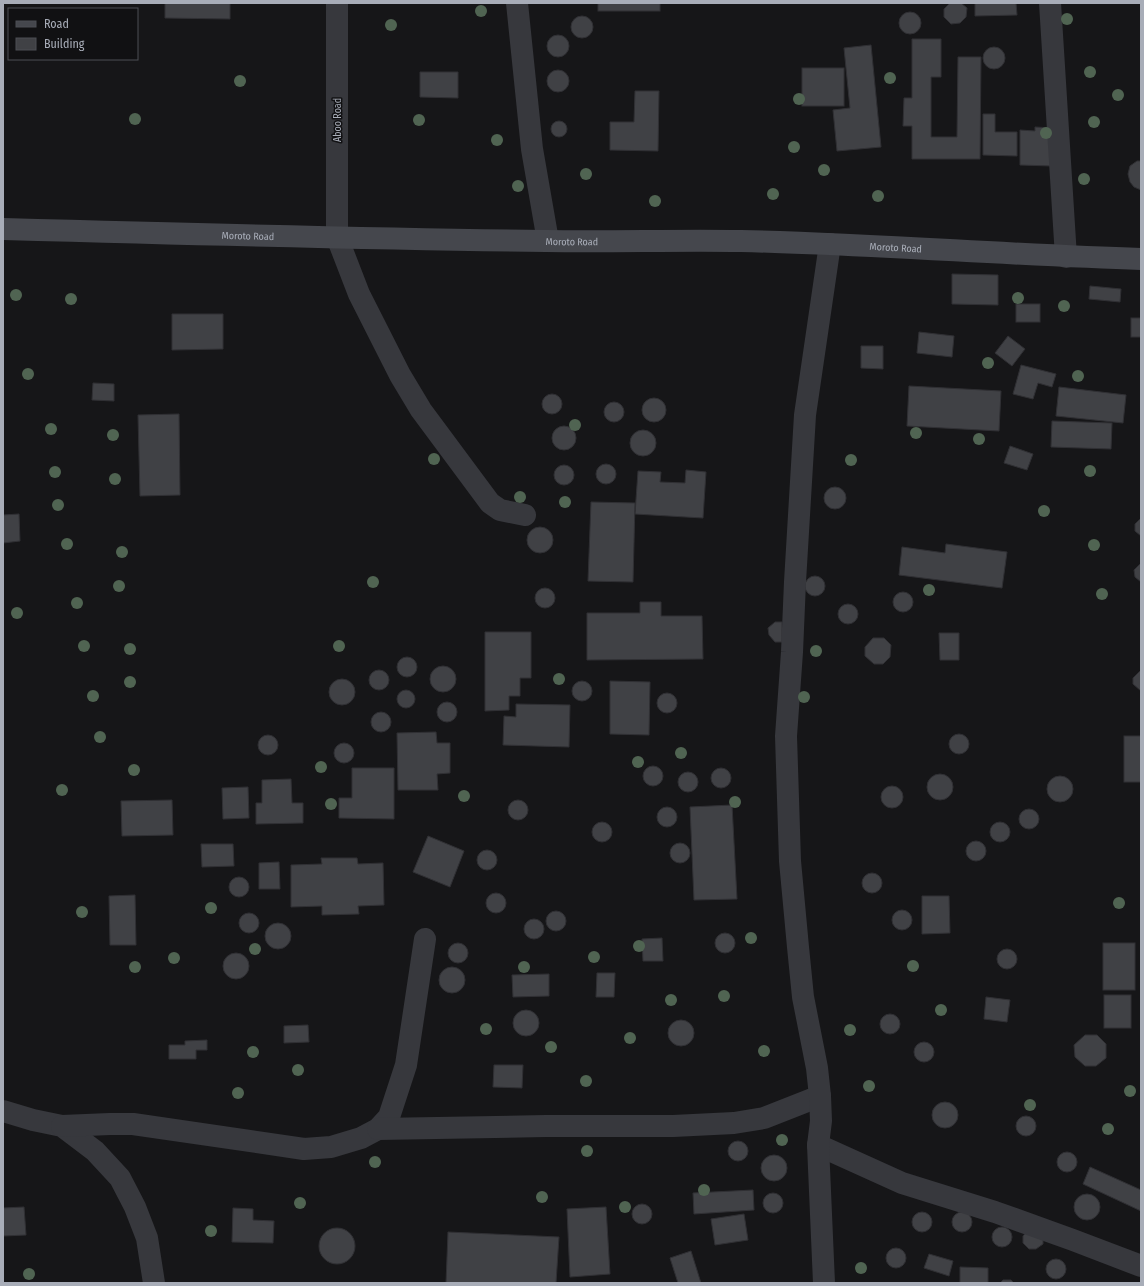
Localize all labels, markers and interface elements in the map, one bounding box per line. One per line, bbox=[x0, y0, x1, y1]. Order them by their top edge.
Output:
legend bbox=[8, 8, 138, 60]
text: Road bbox=[44, 17, 69, 31]
text: Building bbox=[44, 37, 85, 51]
street label: Aboo Road bbox=[332, 98, 344, 142]
street label: Moroto Road bbox=[222, 230, 274, 243]
street label: Moroto Road bbox=[546, 236, 598, 248]
street label: Moroto Road bbox=[869, 241, 922, 256]

